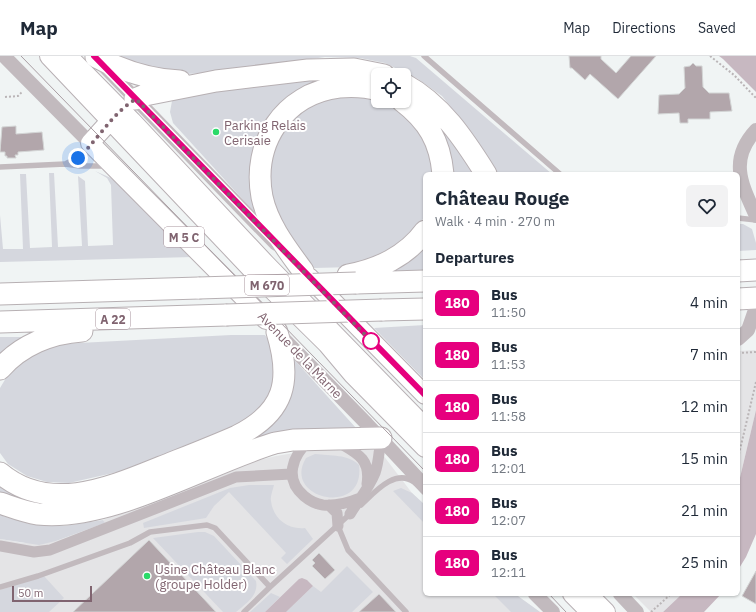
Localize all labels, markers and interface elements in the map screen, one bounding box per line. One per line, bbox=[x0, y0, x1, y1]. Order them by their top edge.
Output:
text: Map bbox=[20, 16, 58, 40]
text: Map bbox=[563, 19, 590, 37]
text: Directions bbox=[612, 19, 676, 37]
text: Saved bbox=[698, 19, 736, 37]
map controls bbox=[371, 68, 411, 108]
button: locate bbox=[371, 68, 411, 108]
place label: Parking Relais Cerisaie bbox=[224, 117, 306, 149]
marker: Parking Relais Cerisaie bbox=[211, 127, 221, 137]
your location bbox=[68, 148, 88, 168]
button: heart bbox=[686, 185, 728, 227]
text: Château Rouge bbox=[435, 186, 570, 210]
text: Walk · 4 min · 270 m bbox=[435, 213, 555, 230]
road number: M 5 C bbox=[164, 227, 204, 247]
text: Departures bbox=[435, 248, 514, 267]
road number: M 670 bbox=[245, 275, 289, 295]
text: Bus bbox=[491, 285, 518, 304]
text: 4 min bbox=[690, 293, 728, 312]
text: 180 bbox=[444, 294, 470, 312]
text: 11:50 bbox=[491, 304, 526, 321]
street label: Avenue de la Marne bbox=[254, 308, 346, 402]
road number: A 22 bbox=[96, 309, 130, 329]
unlabelled marker bbox=[362, 332, 380, 350]
text: Bus bbox=[491, 337, 518, 356]
text: 7 min bbox=[690, 345, 728, 364]
text: 180 bbox=[444, 346, 470, 364]
text: 11:53 bbox=[491, 356, 526, 373]
text: Bus bbox=[491, 389, 518, 408]
text: 12 min bbox=[681, 397, 728, 416]
text: 180 bbox=[444, 398, 470, 416]
text: 11:58 bbox=[491, 408, 526, 425]
text: Bus bbox=[491, 441, 518, 460]
text: 15 min bbox=[681, 449, 728, 468]
text: 180 bbox=[444, 450, 470, 468]
text: 12:01 bbox=[491, 460, 526, 477]
text: Bus bbox=[491, 493, 518, 512]
text: 21 min bbox=[681, 501, 728, 520]
text: 180 bbox=[444, 502, 470, 520]
text: 12:07 bbox=[491, 512, 526, 529]
text: Bus bbox=[491, 545, 518, 564]
text: 25 min bbox=[681, 553, 728, 572]
text: 180 bbox=[444, 554, 470, 572]
place label: Usine Château Blanc (groupe Holder) bbox=[155, 561, 276, 593]
text: 12:11 bbox=[491, 564, 526, 581]
marker: Usine Château Blanc (groupe Holder) bbox=[142, 571, 152, 581]
scale bar bbox=[12, 584, 92, 603]
text: 50 m bbox=[18, 586, 43, 600]

